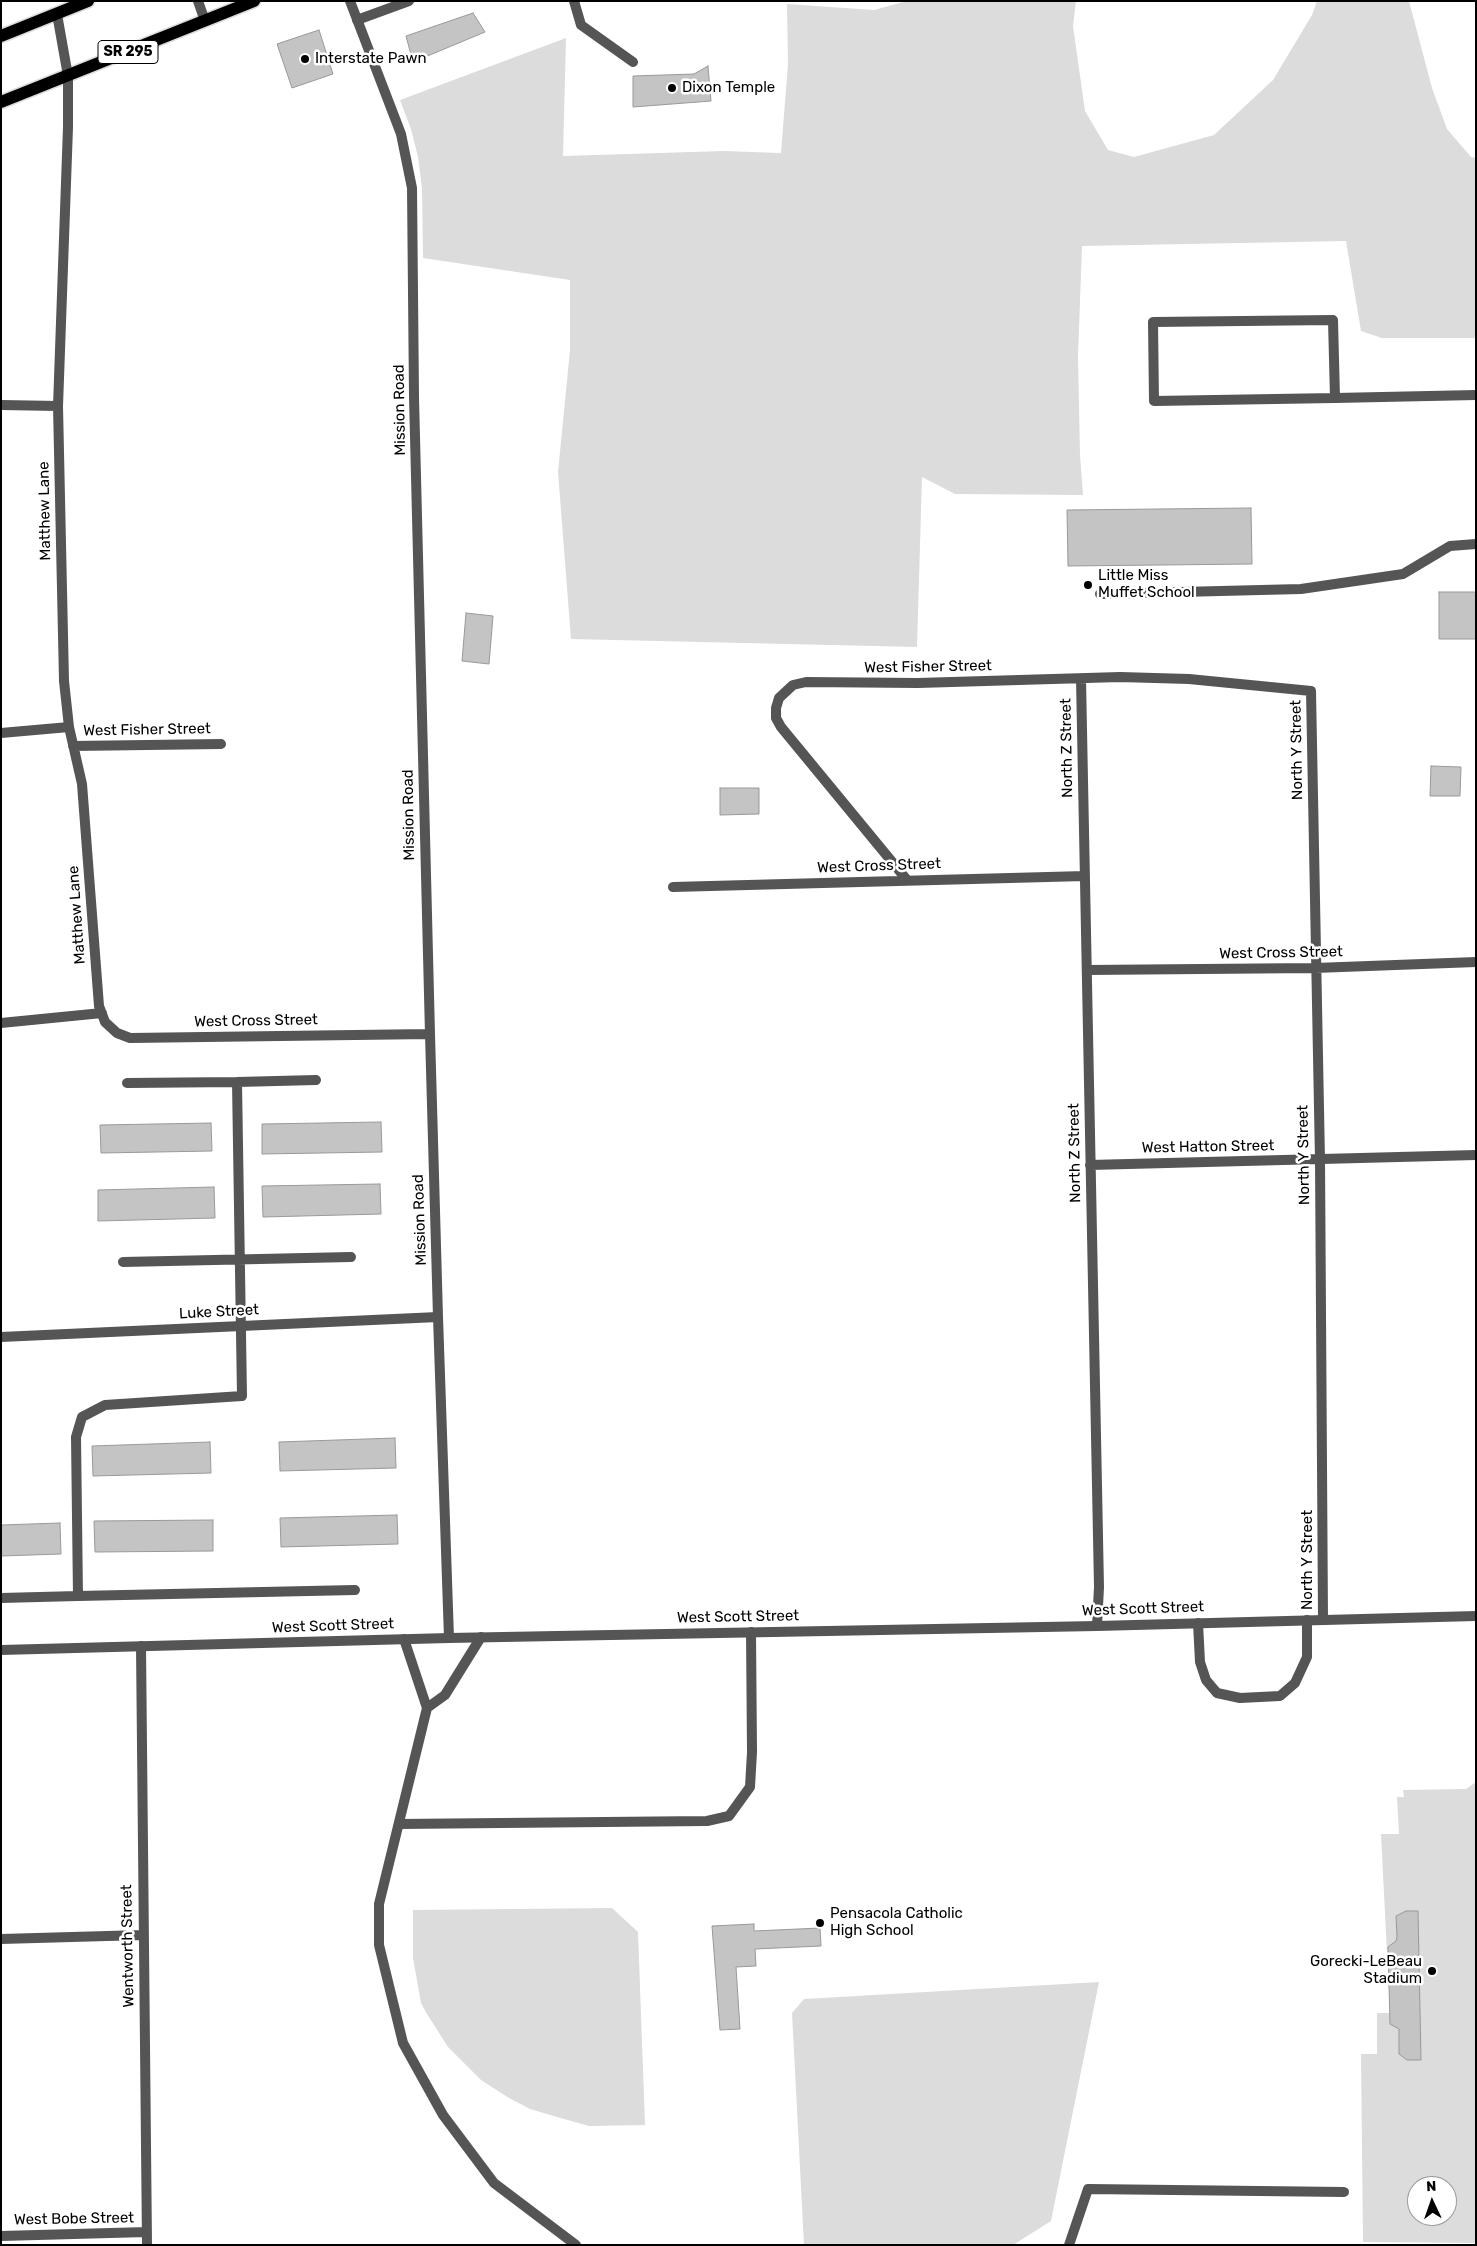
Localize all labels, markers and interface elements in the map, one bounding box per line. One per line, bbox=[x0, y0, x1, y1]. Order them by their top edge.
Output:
road number: SR 295 bbox=[98, 41, 158, 64]
place label: Interstate Pawn bbox=[315, 50, 427, 68]
marker: Interstate Pawn bbox=[299, 53, 311, 65]
place label: Dixon Temple bbox=[682, 79, 775, 97]
marker: Dixon Temple bbox=[666, 82, 678, 94]
street label: Mission Road bbox=[390, 364, 410, 456]
street label: Matthew Lane bbox=[35, 461, 55, 561]
place label: Little Miss Muffet School bbox=[1098, 567, 1195, 602]
marker: Little Miss Muffet School bbox=[1082, 579, 1094, 591]
street label: West Fisher Street bbox=[864, 657, 992, 677]
street label: North Z Street bbox=[1057, 698, 1077, 798]
street label: North Y Street bbox=[1287, 700, 1307, 800]
street label: West Fisher Street bbox=[83, 720, 211, 740]
street label: Mission Road bbox=[399, 769, 419, 861]
street label: West Cross Street bbox=[817, 855, 941, 877]
street label: Matthew Lane bbox=[65, 865, 89, 965]
street label: West Cross Street bbox=[1219, 943, 1343, 963]
street label: West Cross Street bbox=[194, 1011, 318, 1031]
street label: North Z Street bbox=[1065, 1103, 1085, 1203]
street label: North Y Street bbox=[1294, 1105, 1314, 1205]
street label: West Hatton Street bbox=[1142, 1137, 1274, 1157]
street label: Mission Road bbox=[409, 1174, 431, 1266]
street label: Luke Street bbox=[179, 1301, 259, 1323]
street label: North Y Street bbox=[1299, 1510, 1317, 1610]
street label: West Scott Street bbox=[1082, 1598, 1204, 1620]
street label: West Scott Street bbox=[677, 1607, 799, 1627]
street label: West Scott Street bbox=[272, 1615, 394, 1637]
street label: Wentworth Street bbox=[118, 1884, 138, 2008]
place label: Pensacola Catholic High School bbox=[830, 1905, 963, 1940]
marker: Pensacola Catholic High School bbox=[814, 1917, 826, 1929]
place label: Gorecki-LeBeau Stadium bbox=[1310, 1953, 1422, 1988]
marker: Gorecki-LeBeau Stadium bbox=[1426, 1965, 1438, 1977]
north arrow bbox=[1407, 2176, 1457, 2226]
text: N bbox=[1426, 2178, 1437, 2195]
street label: West Bobe Street bbox=[14, 2209, 134, 2229]

